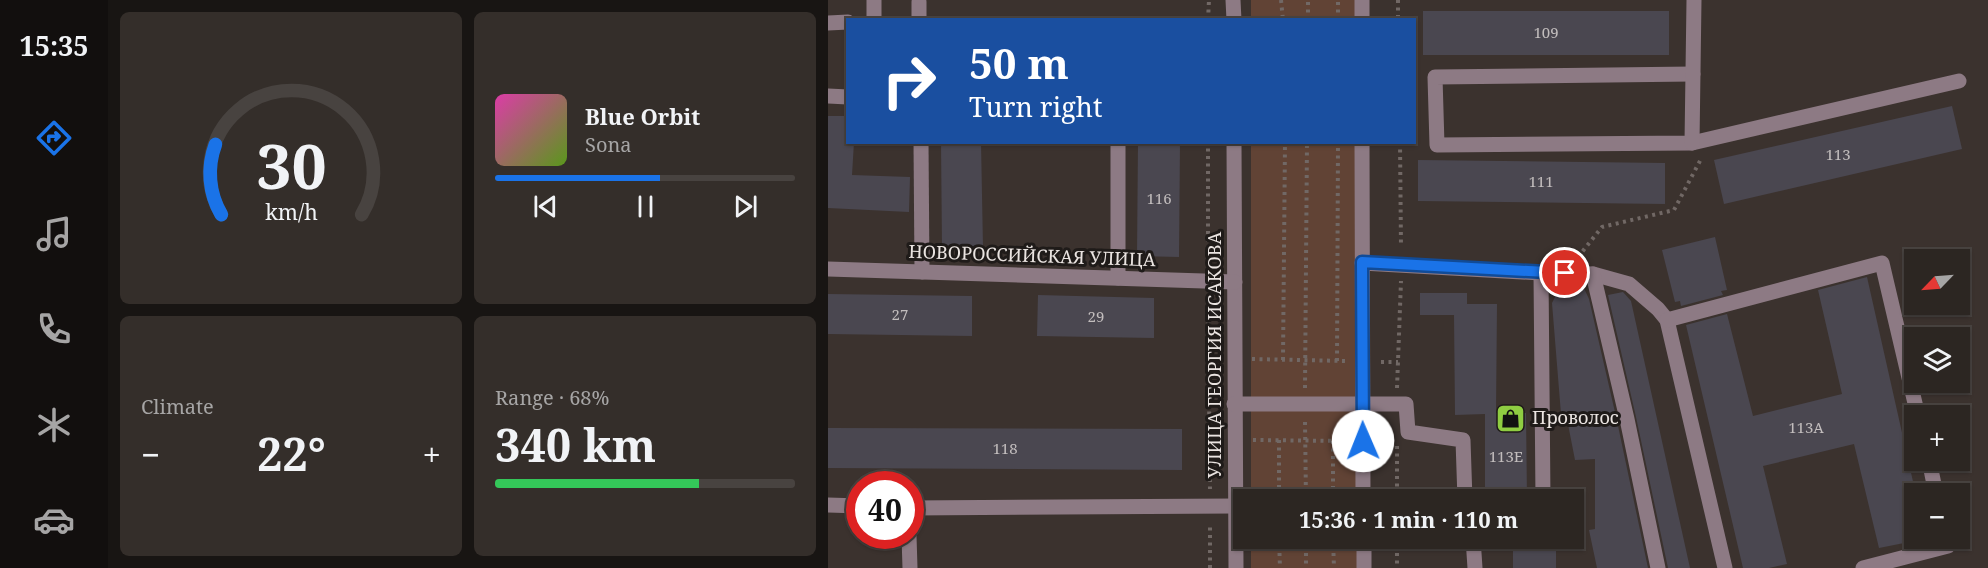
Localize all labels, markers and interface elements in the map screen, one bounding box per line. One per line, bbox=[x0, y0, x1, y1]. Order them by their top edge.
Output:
house number: 109 bbox=[1533, 22, 1559, 42]
text: 15:35 bbox=[19, 27, 89, 64]
text: 50 m bbox=[969, 34, 1069, 91]
icon: right bbox=[870, 42, 948, 120]
text: Turn right bbox=[969, 88, 1102, 125]
text: Blue Orbit bbox=[585, 101, 700, 131]
icon: directions bbox=[33, 117, 75, 159]
text: 30 bbox=[256, 122, 326, 207]
text: Sona bbox=[585, 131, 632, 158]
house number: 113 bbox=[1825, 144, 1851, 164]
house number: 111 bbox=[1528, 171, 1554, 191]
house number: 116 bbox=[1146, 188, 1172, 208]
icon: previous bbox=[529, 190, 562, 223]
icon: pause bbox=[629, 190, 662, 223]
icon: next bbox=[729, 190, 762, 223]
text: km/h bbox=[265, 198, 318, 227]
icon: music bbox=[33, 213, 75, 255]
street label: УЛИЦА ГЕОРГИЯ ИСАКОВА bbox=[1202, 231, 1226, 478]
street label: НОВОРОССИЙСКАЯ УЛИЦА bbox=[908, 239, 1156, 271]
pin bbox=[1539, 247, 1590, 298]
north arrow bbox=[1904, 249, 1970, 315]
map controls bbox=[1904, 249, 1970, 549]
icon: arrive bbox=[1548, 256, 1581, 289]
house number: 27 bbox=[892, 304, 908, 324]
house number: 29 bbox=[1088, 306, 1104, 326]
icon: phone bbox=[33, 308, 75, 350]
button: layers bbox=[1904, 327, 1970, 393]
text: Range · 68% bbox=[495, 384, 609, 411]
text: Climate bbox=[141, 393, 214, 420]
shop icon: Проволос bbox=[1495, 402, 1527, 434]
icon: climate bbox=[33, 404, 75, 446]
place label: Проволос bbox=[1532, 405, 1619, 429]
button: + bbox=[1904, 405, 1970, 471]
position arrow bbox=[1331, 409, 1395, 473]
text: 340 km bbox=[495, 414, 656, 475]
house number: 113А bbox=[1788, 417, 1824, 437]
text: 22° bbox=[257, 423, 326, 484]
text: − bbox=[141, 432, 160, 477]
text: + bbox=[423, 432, 441, 477]
house number: 118 bbox=[992, 438, 1018, 458]
house number: 113Е bbox=[1489, 446, 1523, 466]
speed limit sign: 40 bbox=[846, 471, 924, 549]
button: − bbox=[1904, 483, 1970, 549]
icon: car bbox=[33, 499, 75, 541]
text: 15:36 · 1 min · 110 m bbox=[1299, 504, 1518, 534]

